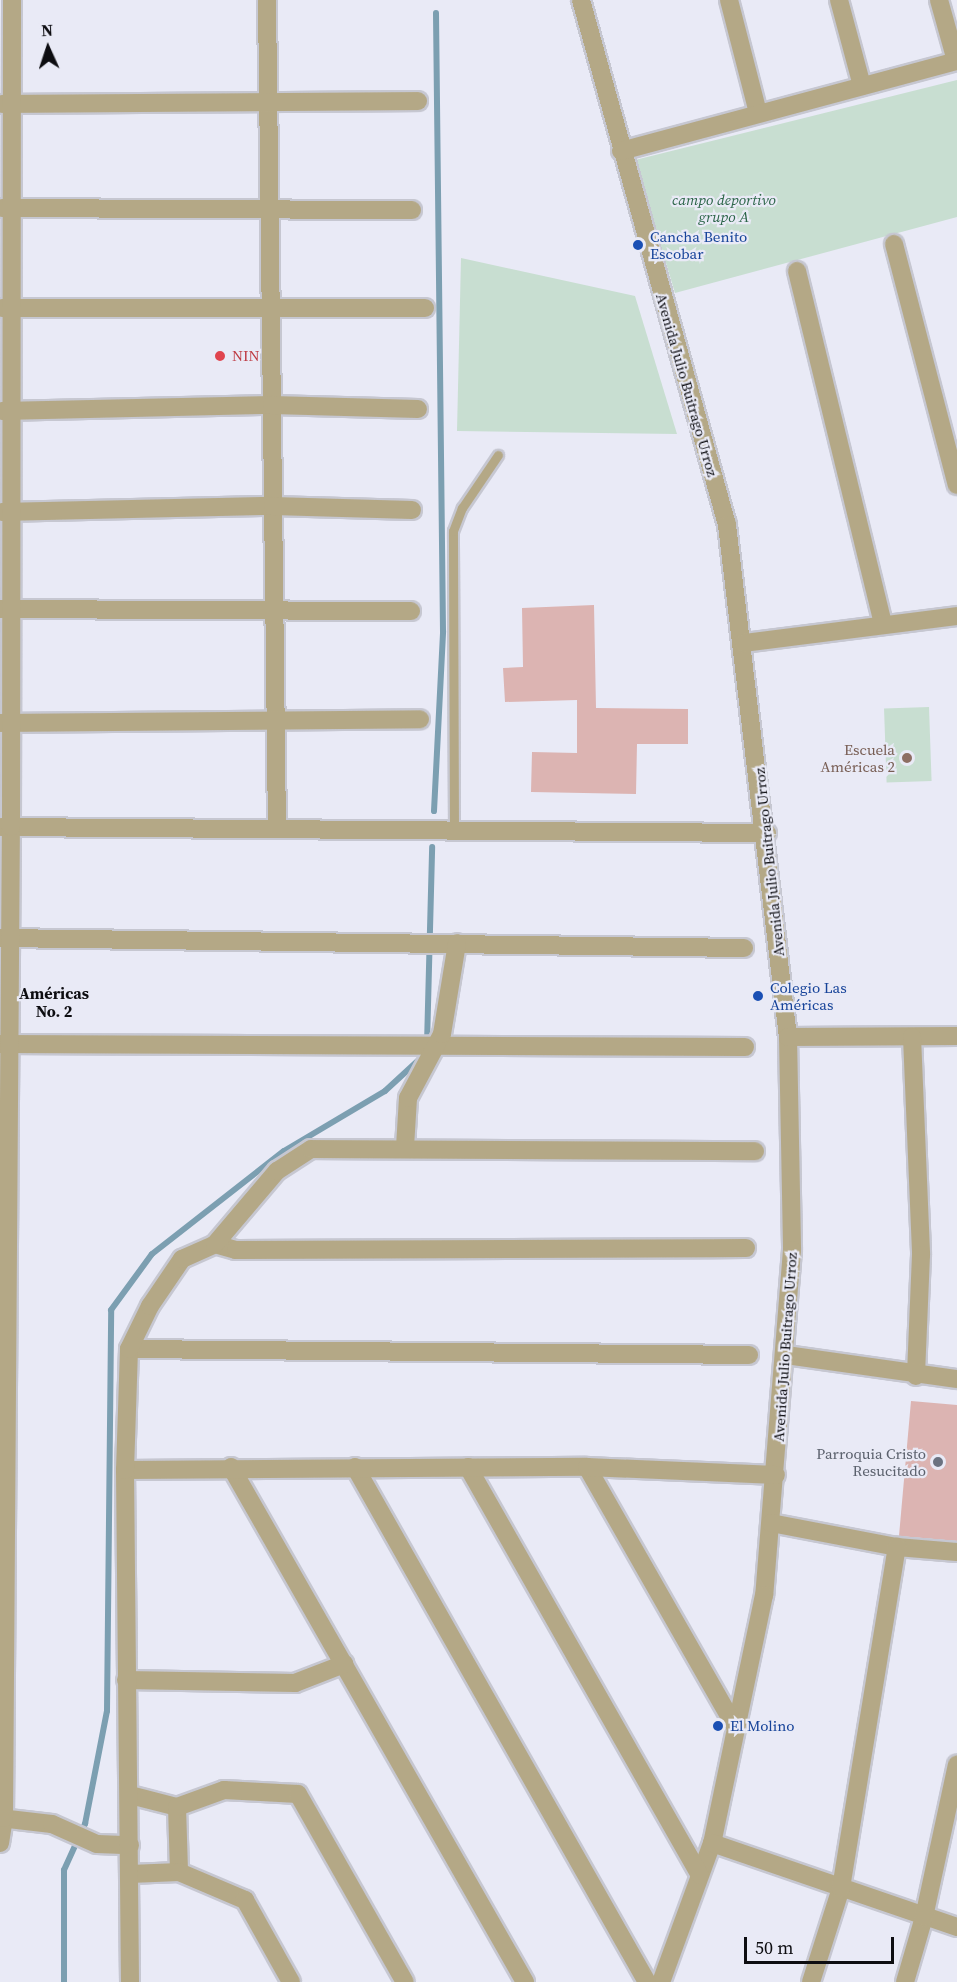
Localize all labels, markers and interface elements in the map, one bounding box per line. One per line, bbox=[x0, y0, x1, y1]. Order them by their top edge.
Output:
north arrow bbox=[18, 18, 78, 78]
text: N bbox=[41, 19, 53, 41]
park label: campo deportivo grupo A bbox=[672, 190, 776, 225]
place label: Cancha Benito Escobar bbox=[650, 227, 747, 262]
marker: Cancha Benito Escobar bbox=[631, 238, 645, 252]
street label: Avenida Julio Buitrago Urroz bbox=[652, 291, 722, 479]
place label: NIN bbox=[232, 347, 259, 365]
marker: NIN bbox=[213, 349, 227, 363]
place label: Escuela Américas 2 bbox=[821, 740, 895, 775]
marker: Escuela Américas 2 bbox=[900, 751, 914, 765]
street label: Avenida Julio Buitrago Urroz bbox=[750, 767, 788, 957]
place label: Colegio Las Américas bbox=[770, 978, 847, 1013]
district label: Américas No. 2 bbox=[19, 983, 89, 1021]
marker: Colegio Las Américas bbox=[751, 989, 765, 1003]
street label: Avenida Julio Buitrago Urroz bbox=[769, 1252, 801, 1442]
place label: Parroquia Cristo Resucitado bbox=[816, 1444, 926, 1479]
marker: Parroquia Cristo Resucitado bbox=[931, 1455, 945, 1469]
place label: El Molino bbox=[730, 1717, 795, 1735]
marker: El Molino bbox=[711, 1719, 725, 1733]
scale bar bbox=[747, 1925, 897, 1963]
text: 50 m bbox=[755, 1935, 793, 1960]

